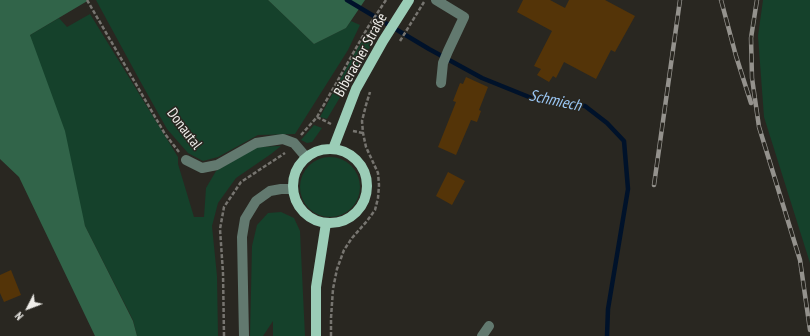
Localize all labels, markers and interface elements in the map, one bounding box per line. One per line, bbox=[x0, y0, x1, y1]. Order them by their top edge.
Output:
street label: Biberacher Straße bbox=[331, 10, 391, 100]
water label: Schmiech bbox=[527, 86, 583, 116]
street label: Donautal bbox=[163, 105, 205, 153]
north arrow bbox=[8, 288, 48, 328]
text: N bbox=[12, 309, 26, 323]

